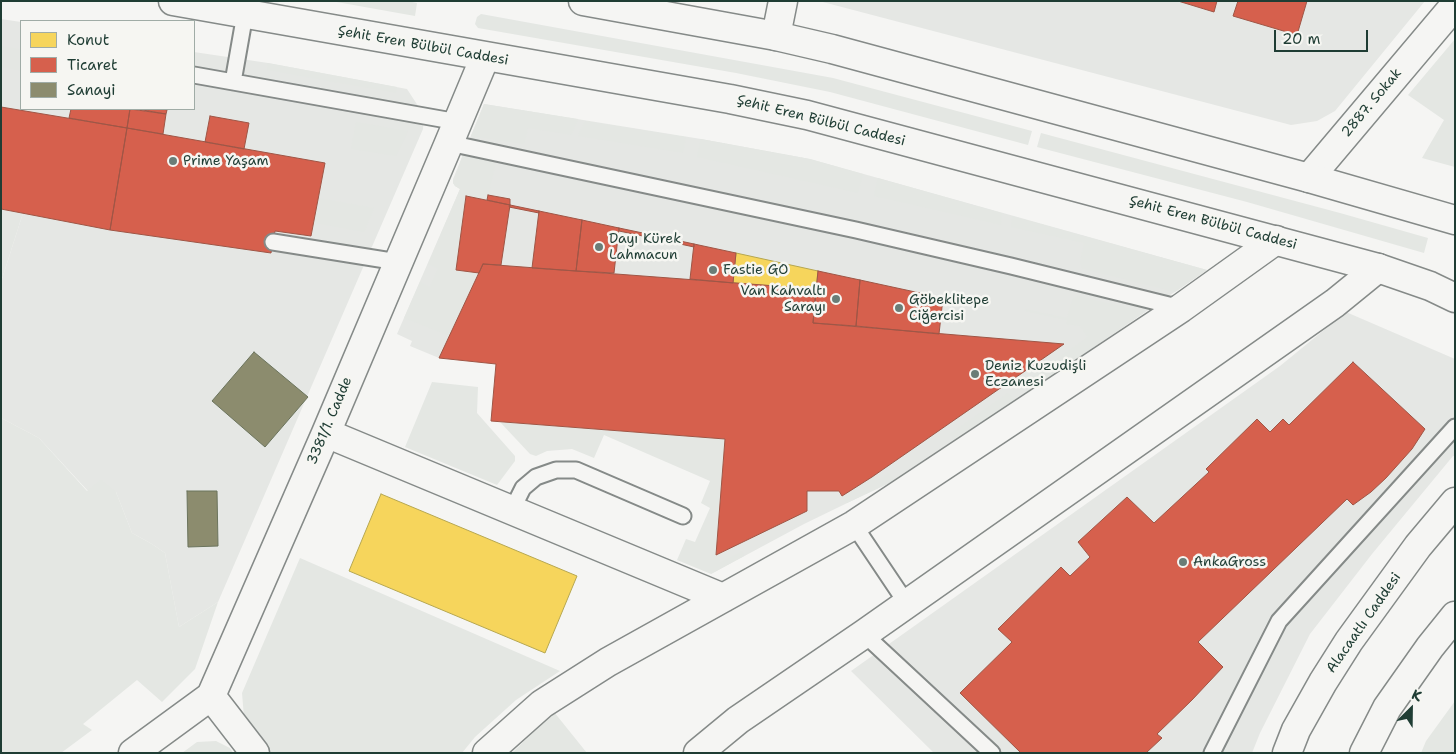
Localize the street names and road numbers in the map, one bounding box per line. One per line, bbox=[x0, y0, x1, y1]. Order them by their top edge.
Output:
street label: Şehit Eren Bülbül Caddesi bbox=[336, 23, 510, 69]
street label: 2887. Sokak bbox=[1338, 65, 1406, 141]
street label: Şehit Eren Bülbül Caddesi bbox=[735, 92, 907, 150]
street label: Şehit Eren Bülbül Caddesi bbox=[1127, 192, 1299, 254]
street label: 3381/1. Cadde bbox=[304, 375, 356, 467]
street label: Alacaatlı Caddesi bbox=[1323, 570, 1405, 676]

